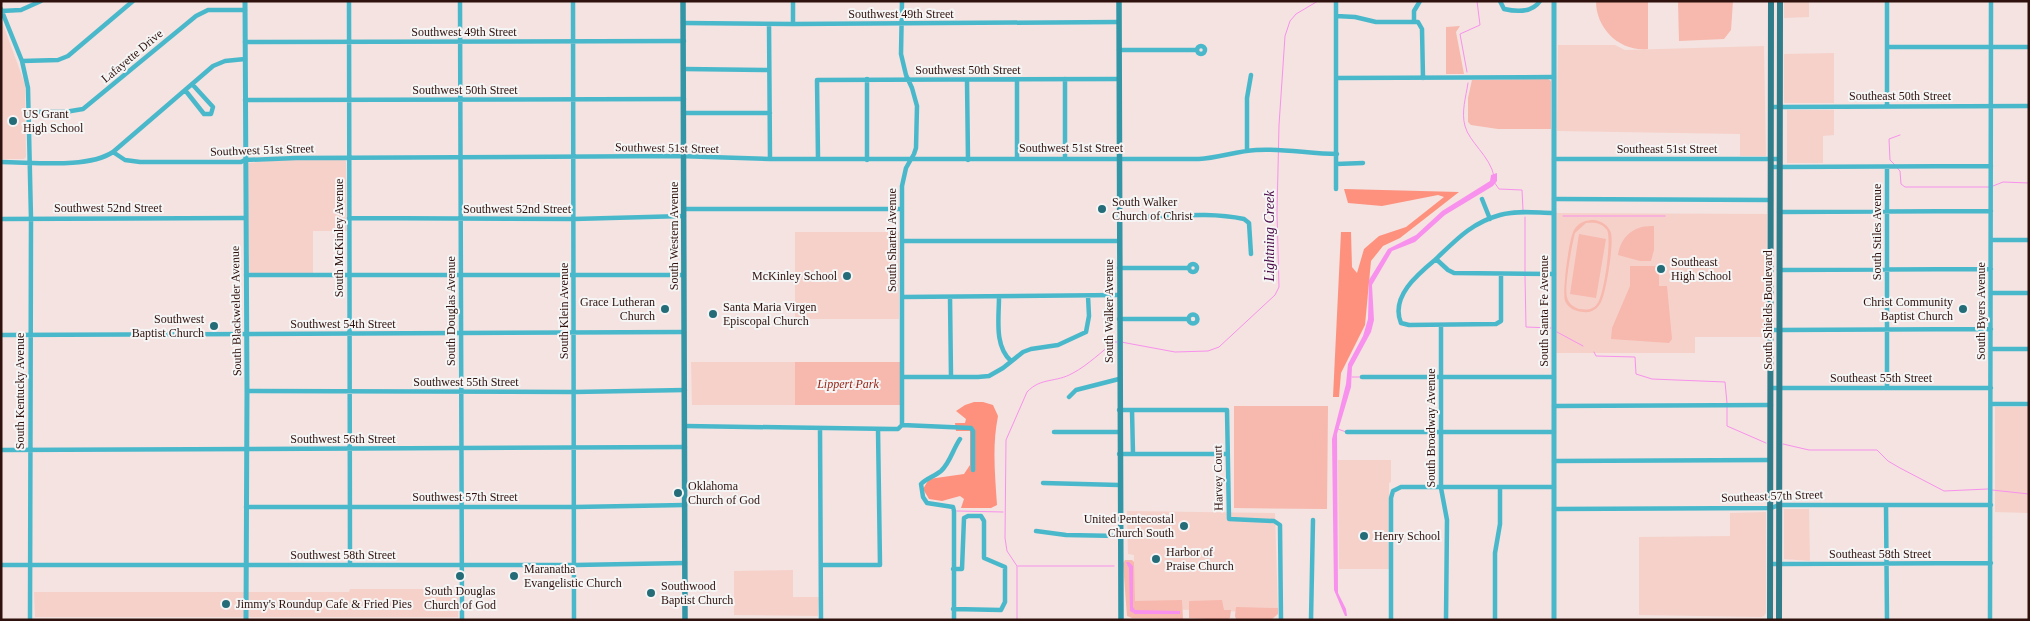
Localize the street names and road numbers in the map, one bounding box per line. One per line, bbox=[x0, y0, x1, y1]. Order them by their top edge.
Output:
street label: Southwest 49th Street bbox=[848, 7, 954, 21]
street label: Southwest 49th Street bbox=[411, 25, 517, 39]
street label: Lafayette Drive bbox=[99, 26, 165, 86]
street label: Southwest 50th Street bbox=[915, 63, 1021, 77]
street label: Southwest 50th Street bbox=[412, 83, 518, 97]
street label: Southeast 50th Street bbox=[1849, 89, 1952, 103]
street label: Southwest 51st Street bbox=[615, 140, 720, 156]
street label: Southwest 51st Street bbox=[210, 141, 315, 159]
street label: Southwest 51st Street bbox=[1019, 141, 1124, 155]
street label: Southeast 51st Street bbox=[1617, 142, 1718, 156]
street label: South McKinley Avenue bbox=[332, 179, 346, 297]
street label: South Western Avenue bbox=[667, 182, 681, 290]
street label: South Stiles Avenue bbox=[1870, 184, 1884, 280]
street label: South Shartel Avenue bbox=[885, 188, 899, 292]
street label: Southwest 52nd Street bbox=[54, 201, 163, 215]
street label: Southwest 52nd Street bbox=[463, 202, 572, 216]
street label: South Blackwelder Avenue bbox=[228, 246, 244, 376]
street label: South Shields Boulevard bbox=[1761, 250, 1775, 370]
street label: South Santa Fe Avenue bbox=[1537, 255, 1551, 367]
street label: South Douglas Avenue bbox=[444, 256, 458, 366]
street label: South Walker Avenue bbox=[1102, 259, 1116, 363]
street label: South Byers Avenue bbox=[1974, 262, 1988, 360]
street label: South Klein Avenue bbox=[557, 263, 571, 359]
street label: Southwest 54th Street bbox=[290, 317, 396, 331]
street label: South Kentucky Avenue bbox=[13, 333, 27, 449]
street label: South Broadway Avenue bbox=[1424, 368, 1438, 488]
street label: Southeast 55th Street bbox=[1830, 371, 1933, 385]
street label: Southwest 55th Street bbox=[413, 375, 519, 389]
street label: Southwest 56th Street bbox=[290, 432, 396, 446]
street label: Harvey Court bbox=[1210, 444, 1226, 511]
street label: Southeast 57th Street bbox=[1721, 487, 1824, 505]
street label: Southwest 57th Street bbox=[412, 490, 518, 504]
street label: Southeast 58th Street bbox=[1829, 547, 1932, 561]
street label: Southwest 58th Street bbox=[290, 548, 396, 562]

